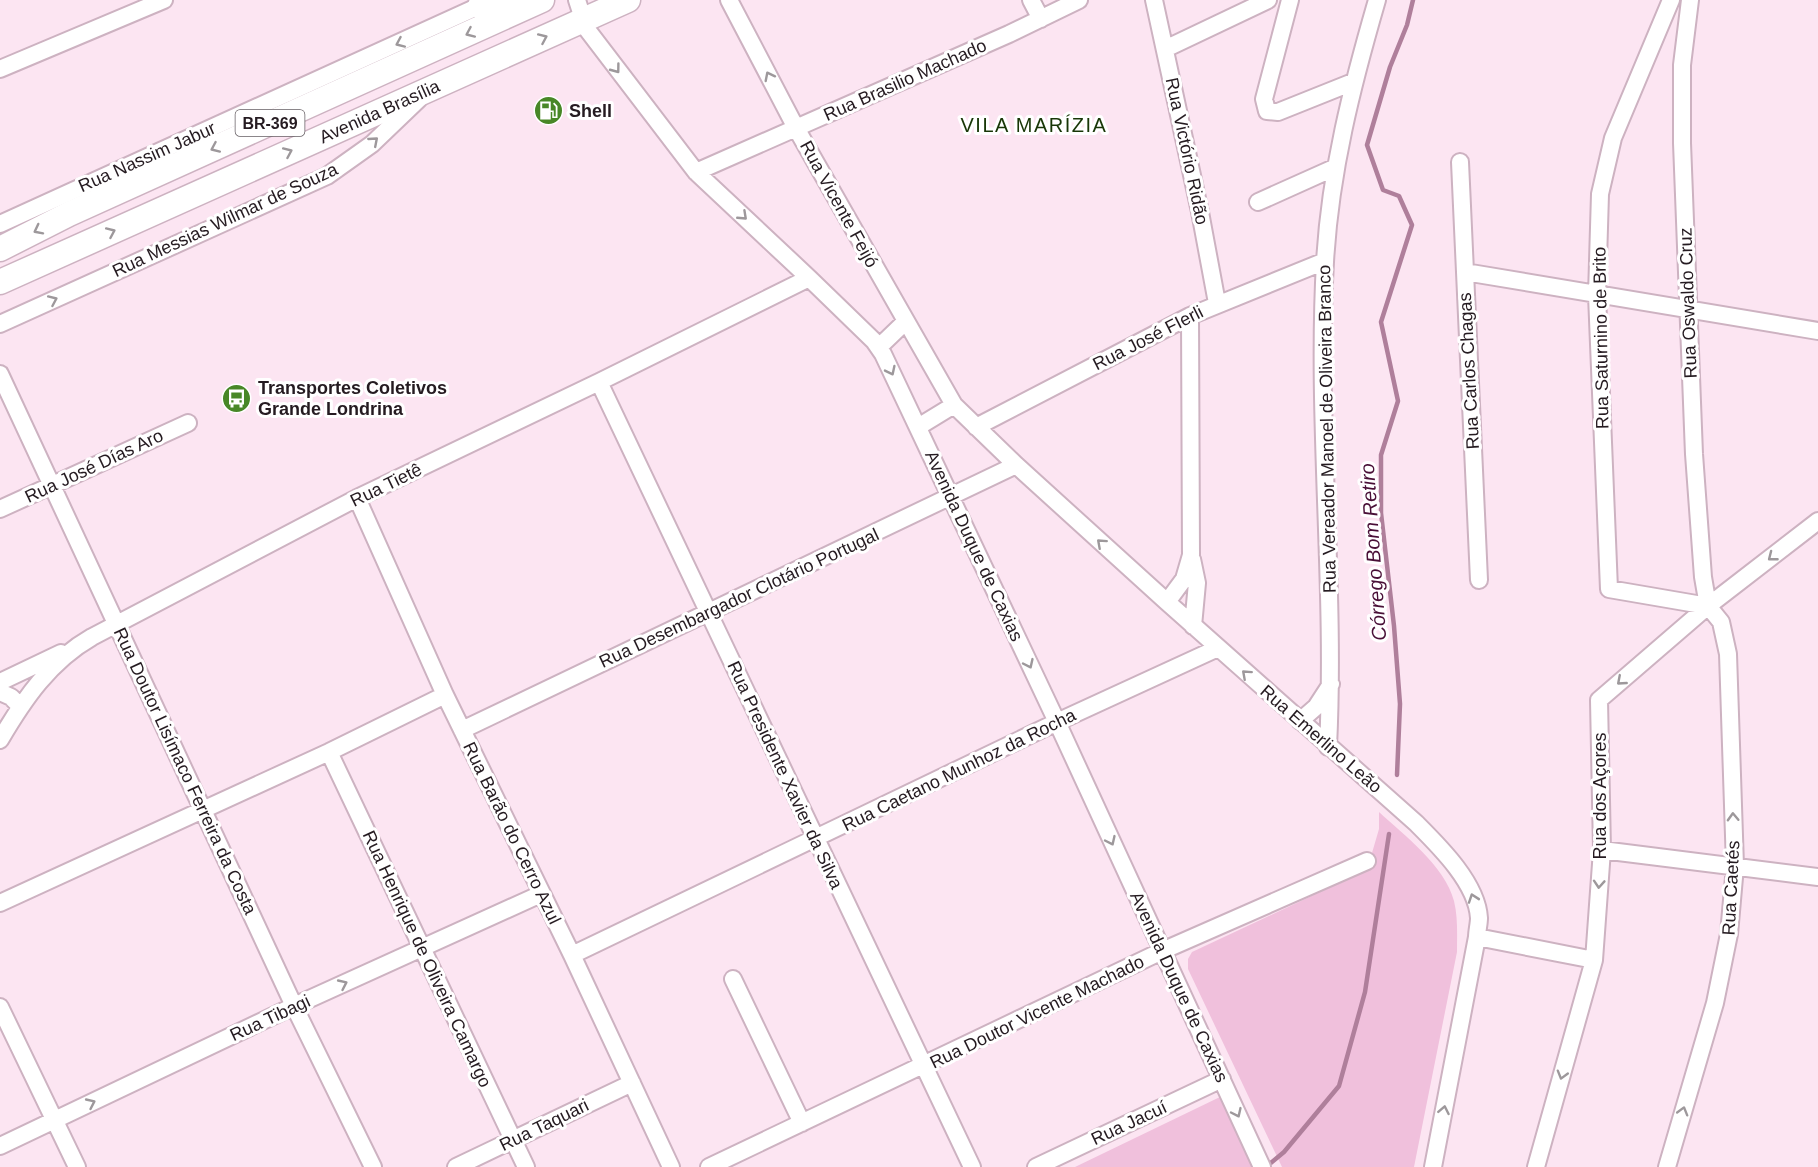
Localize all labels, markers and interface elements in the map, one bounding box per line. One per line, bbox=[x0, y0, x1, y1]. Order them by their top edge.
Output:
one-way arrow bbox=[465, 25, 476, 37]
one-way arrow bbox=[537, 33, 548, 45]
one-way arrow bbox=[396, 35, 407, 47]
street label: Rua Brasilio Machado bbox=[820, 35, 990, 125]
one-way arrow bbox=[609, 62, 620, 73]
one-way arrow bbox=[765, 72, 776, 83]
street label: Avenida Brasília bbox=[316, 75, 444, 147]
street label: Rua Victório Ridão bbox=[1162, 76, 1212, 226]
fuel station icon: Shell bbox=[532, 95, 564, 127]
place label: Shell bbox=[569, 101, 612, 121]
road number: BR-369 bbox=[236, 110, 304, 136]
district label: VILA MARÍZIA bbox=[961, 114, 1107, 136]
street label: Rua Nassim Jabur bbox=[75, 118, 219, 196]
street label: Rua Vicente Feijó bbox=[796, 137, 882, 271]
one-way arrow bbox=[367, 138, 378, 149]
one-way arrow bbox=[211, 140, 222, 152]
one-way arrow bbox=[282, 147, 293, 159]
street label: Rua Messias Wilmar de Souza bbox=[109, 159, 342, 281]
one-way arrow bbox=[736, 209, 746, 220]
one-way arrow bbox=[34, 222, 45, 234]
one-way arrow bbox=[104, 227, 115, 239]
street label: Rua Oswaldo Cruz bbox=[1675, 227, 1701, 379]
street label: Rua Saturnino de Brito bbox=[1589, 247, 1613, 429]
street label: Rua Vereador Manoel de Oliveira Branco bbox=[1314, 265, 1340, 593]
street label: Rua Carlos Chagas bbox=[1455, 292, 1483, 450]
one-way arrow bbox=[47, 295, 58, 307]
street label: Rua José FIerli bbox=[1090, 302, 1206, 374]
one-way arrow bbox=[884, 365, 896, 376]
place label: Transportes Coletivos Grande Londrina bbox=[258, 378, 447, 419]
bus stop icon: Transportes Coletivos Grande Londrina bbox=[221, 382, 253, 414]
street label: Rua José Días Aro bbox=[22, 425, 166, 507]
street label: Avenida Duque de Caxias bbox=[921, 448, 1027, 644]
street label: Rua Tietê bbox=[347, 459, 425, 511]
water label: Córrego Bom Retiro bbox=[1356, 463, 1390, 641]
street label: Rua Desembargador Clotário Portugal bbox=[596, 524, 882, 672]
one-way arrow bbox=[1098, 539, 1108, 550]
one-way arrow bbox=[1767, 549, 1778, 560]
street label: Rua Doutor Lisímaco Ferreira da Costa bbox=[110, 624, 261, 918]
street label: Rua Presidente Xavier da Silva bbox=[723, 658, 847, 893]
one-way arrow bbox=[1022, 658, 1034, 669]
one-way arrow bbox=[1242, 670, 1253, 681]
one-way arrow bbox=[1617, 674, 1628, 685]
street label: Rua Emerlino Leão bbox=[1256, 681, 1386, 797]
street label: Rua Caetano Munhoz da Rocha bbox=[839, 704, 1080, 835]
street label: Rua dos Açores bbox=[1590, 732, 1610, 860]
street label: Rua Barão do Cerro Azul bbox=[459, 739, 565, 927]
one-way arrow bbox=[1727, 813, 1739, 822]
street label: Rua Henrique de Oliveira Camargo bbox=[359, 827, 495, 1091]
one-way arrow bbox=[1104, 835, 1116, 846]
street label: Rua Caetés bbox=[1719, 840, 1743, 936]
one-way arrow bbox=[1593, 880, 1606, 889]
street label: Avenida Duque de Caxias bbox=[1126, 889, 1232, 1085]
one-way arrow bbox=[1467, 893, 1480, 904]
street label: Rua Doutor Vicente Machado bbox=[927, 951, 1147, 1073]
one-way arrow bbox=[337, 979, 348, 991]
street label: Rua Tibagi bbox=[227, 991, 313, 1045]
one-way arrow bbox=[1556, 1070, 1569, 1080]
street label: Rua Taquari bbox=[496, 1095, 592, 1155]
street label: Rua Jacuí bbox=[1088, 1097, 1170, 1149]
one-way arrow bbox=[84, 1099, 95, 1111]
one-way arrow bbox=[1437, 1105, 1450, 1115]
one-way arrow bbox=[1676, 1106, 1688, 1117]
one-way arrow bbox=[1230, 1107, 1242, 1118]

